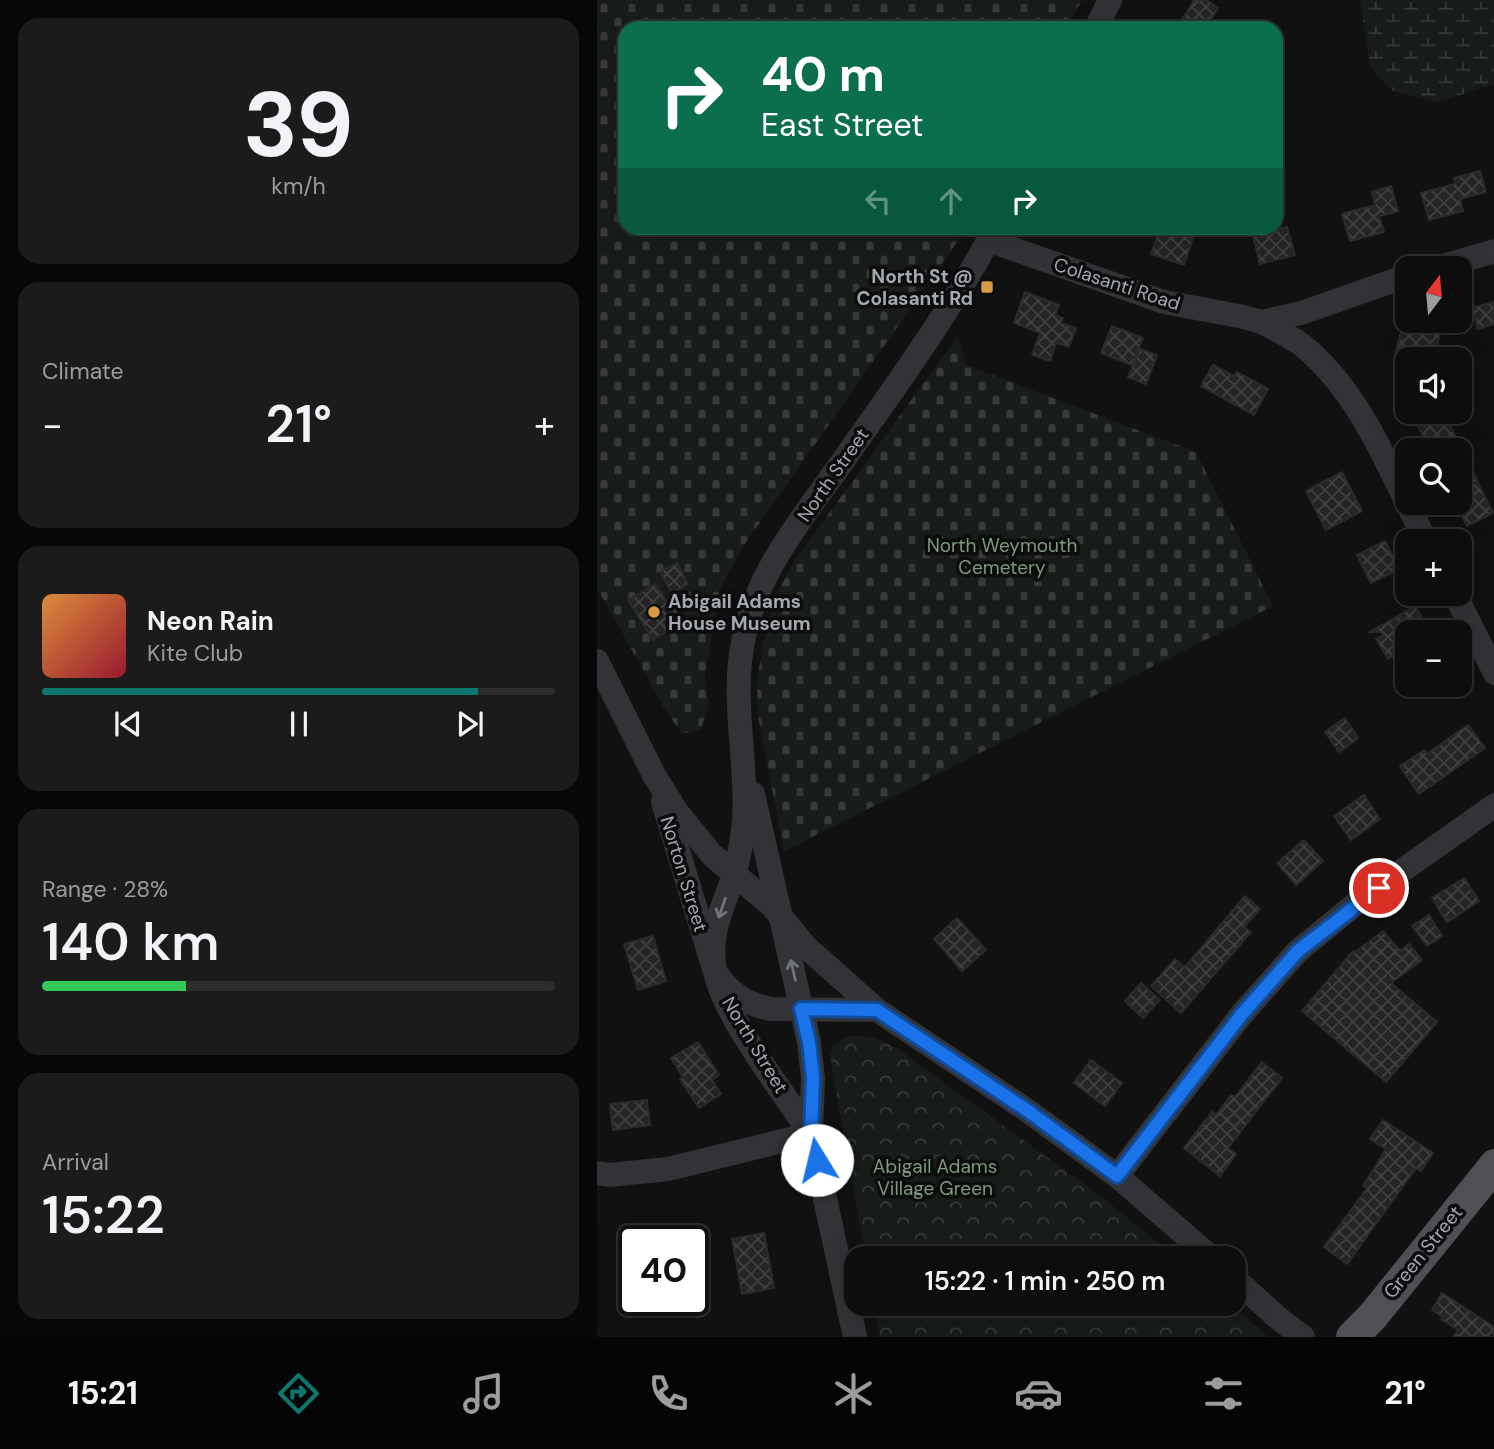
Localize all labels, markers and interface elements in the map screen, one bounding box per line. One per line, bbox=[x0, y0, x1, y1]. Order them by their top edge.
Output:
text: 40 m bbox=[761, 42, 885, 106]
icon: right bbox=[646, 49, 737, 140]
text: 39 bbox=[243, 66, 354, 184]
text: East Street bbox=[761, 104, 924, 146]
text: km/h bbox=[271, 171, 326, 201]
icon: left bbox=[859, 182, 897, 220]
icon: ahead bbox=[932, 182, 970, 220]
icon: right bbox=[1005, 182, 1043, 220]
street label: Colasanti Road bbox=[1051, 252, 1183, 316]
north arrow bbox=[1395, 256, 1472, 332]
map controls bbox=[1395, 256, 1472, 697]
place label: North St @ Colasanti Rd bbox=[856, 264, 973, 311]
marker: North St @ Colasanti Rd bbox=[979, 279, 995, 295]
button: sound bbox=[1395, 347, 1472, 424]
text: Climate bbox=[42, 356, 124, 386]
text: 21° bbox=[265, 390, 332, 458]
text: − bbox=[42, 400, 63, 450]
text: + bbox=[534, 400, 555, 450]
street label: North Street bbox=[792, 423, 874, 527]
button: search bbox=[1395, 438, 1472, 515]
button: + bbox=[1395, 529, 1472, 606]
park label: North Weymouth Cemetery bbox=[927, 533, 1077, 580]
place label: Abigail Adams House Museum bbox=[668, 589, 811, 636]
text: Neon Rain bbox=[147, 604, 274, 638]
marker: Abigail Adams House Museum bbox=[646, 604, 662, 620]
button: − bbox=[1395, 620, 1472, 697]
text: Kite Club bbox=[147, 638, 243, 668]
icon: previous bbox=[109, 705, 147, 743]
icon: pause bbox=[280, 705, 318, 743]
icon: next bbox=[451, 705, 489, 743]
street label: Norton Street bbox=[655, 813, 713, 935]
pin bbox=[1349, 858, 1409, 918]
icon: arrive bbox=[1360, 869, 1398, 907]
text: Range · 28% bbox=[42, 874, 168, 904]
one-way arrow bbox=[715, 897, 727, 919]
text: 140 km bbox=[42, 908, 219, 976]
one-way arrow bbox=[785, 959, 799, 982]
street label: North Street bbox=[716, 992, 794, 1098]
position arrow bbox=[780, 1123, 854, 1197]
text: Arrival bbox=[42, 1147, 109, 1177]
park label: Abigail Adams Village Green bbox=[873, 1154, 997, 1201]
text: 15:22 bbox=[42, 1181, 165, 1249]
street label: Green Street bbox=[1378, 1200, 1468, 1304]
speed limit sign: 40 bbox=[618, 1225, 709, 1316]
text: 15:22 · 1 min · 250 m bbox=[925, 1264, 1165, 1298]
icon: directions bbox=[274, 1369, 323, 1418]
icon: music bbox=[459, 1369, 508, 1418]
icon: phone bbox=[644, 1369, 693, 1418]
icon: climate bbox=[829, 1369, 878, 1418]
icon: car bbox=[1014, 1369, 1063, 1418]
icon: filters bbox=[1199, 1369, 1248, 1418]
text: 15:21 bbox=[68, 1372, 138, 1414]
text: 21° bbox=[1384, 1372, 1426, 1414]

